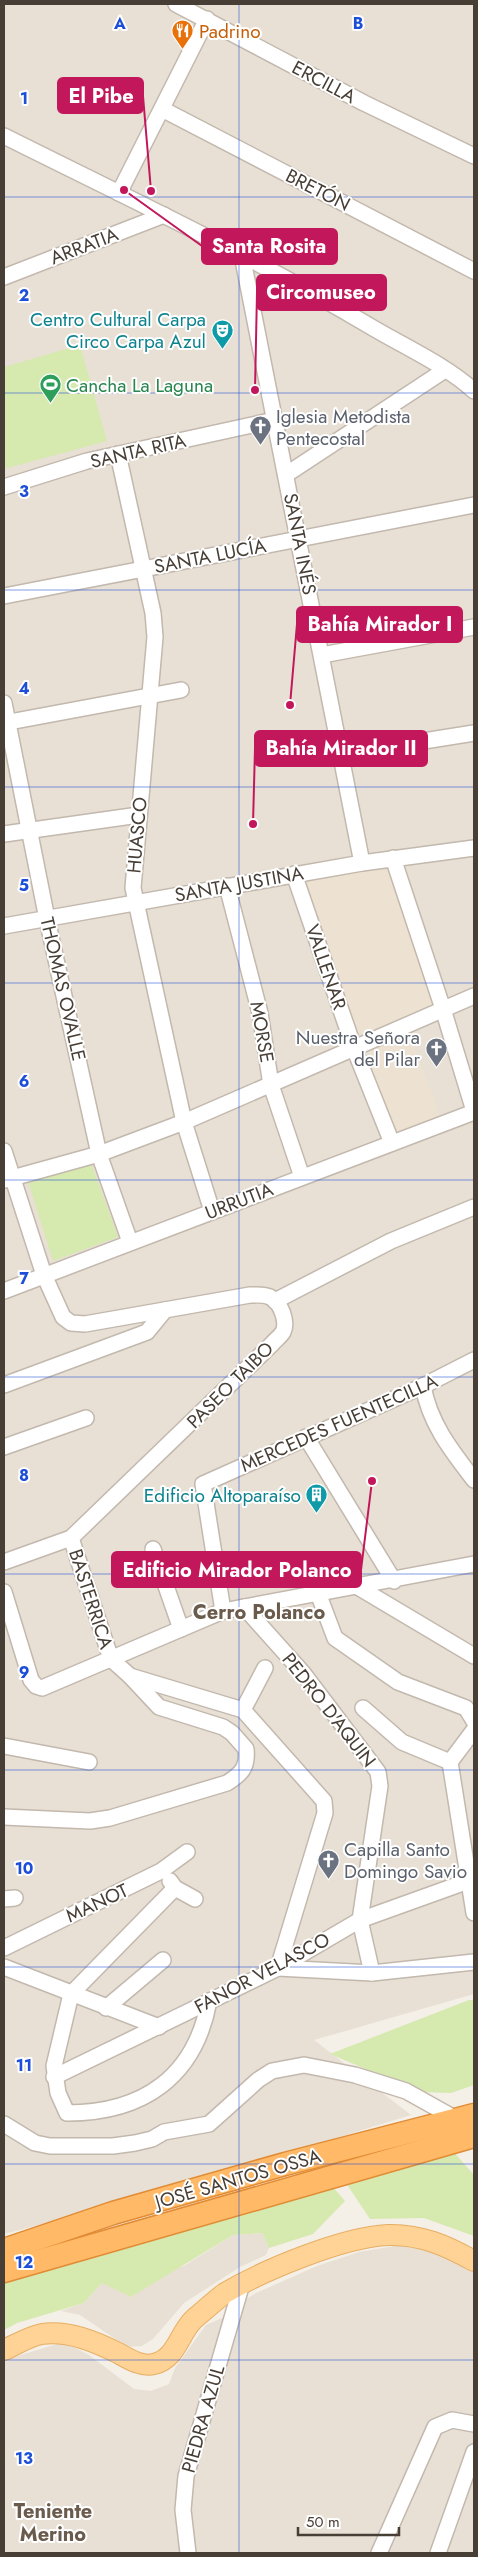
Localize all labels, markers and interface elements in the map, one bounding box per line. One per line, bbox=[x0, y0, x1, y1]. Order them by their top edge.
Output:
text: A bbox=[113, 12, 126, 35]
text: B bbox=[353, 12, 363, 35]
place label: Padrino bbox=[199, 18, 261, 45]
restaurant icon: Padrino bbox=[171, 19, 195, 50]
street label: ERCILLA bbox=[287, 54, 361, 110]
callout: El Pibe bbox=[58, 78, 143, 113]
text: El Pibe bbox=[68, 82, 134, 111]
text: 1 bbox=[20, 87, 28, 110]
street label: BRETÓN bbox=[281, 162, 355, 218]
street label: ARRATIA bbox=[46, 220, 122, 271]
callout: Santa Rosita bbox=[202, 229, 337, 264]
text: Santa Rosita bbox=[212, 232, 326, 261]
callout: Circomuseo bbox=[257, 275, 386, 310]
text: Circomuseo bbox=[266, 278, 376, 307]
text: 2 bbox=[19, 284, 29, 307]
place label: Centro Cultural Carpa Circo Carpa Azul bbox=[30, 306, 206, 355]
theatre icon: Centro Cultural Carpa Circo Carpa Azul bbox=[210, 318, 234, 349]
place label: Cancha La Laguna bbox=[66, 372, 213, 399]
sports icon: Cancha La Laguna bbox=[38, 373, 62, 404]
place label: Iglesia Metodista Pentecostal bbox=[276, 403, 410, 452]
church icon: Iglesia Metodista Pentecostal bbox=[248, 415, 272, 446]
street label: SANTA RITA bbox=[87, 427, 189, 475]
text: 3 bbox=[19, 480, 29, 503]
street label: SANTA INÉS bbox=[277, 491, 323, 597]
street label: SANTA LUCÍA bbox=[152, 532, 269, 580]
callout: Bahía Mirador I bbox=[297, 607, 462, 642]
text: Bahía Mirador I bbox=[308, 610, 452, 639]
text: 4 bbox=[18, 677, 30, 700]
callout: Bahía Mirador II bbox=[255, 731, 427, 766]
text: Bahía Mirador II bbox=[265, 734, 417, 763]
street label: HUASCO bbox=[120, 796, 154, 874]
street label: SANTA JUSTINA bbox=[172, 859, 306, 909]
text: 5 bbox=[19, 874, 29, 897]
street label: THOMAS OVALLE bbox=[33, 915, 93, 1063]
street label: VALLENAR bbox=[299, 921, 353, 1014]
street label: MORSE bbox=[243, 999, 281, 1065]
place label: Nuestra Señora del Pilar bbox=[296, 1024, 420, 1073]
church icon: Nuestra Señora del Pilar bbox=[424, 1036, 448, 1067]
text: 6 bbox=[19, 1070, 29, 1093]
street label: URRUTIA bbox=[201, 1175, 277, 1226]
text: 7 bbox=[19, 1267, 29, 1290]
street label: PASEO TAIBO bbox=[181, 1336, 279, 1434]
street label: MERCEDES FUENTECILLA bbox=[236, 1367, 442, 1479]
text: 8 bbox=[19, 1464, 29, 1487]
place label: Edificio Altoparaíso bbox=[144, 1482, 301, 1509]
building icon: Edificio Altoparaíso bbox=[305, 1483, 329, 1514]
street label: BASTERRICA bbox=[62, 1545, 120, 1653]
callout: Edificio Mirador Polanco bbox=[112, 1552, 361, 1587]
text: Edificio Mirador Polanco bbox=[122, 1556, 352, 1585]
district label: Cerro Polanco bbox=[193, 1598, 325, 1627]
street label: PEDRO D'AQUIN bbox=[276, 1647, 382, 1773]
text: 9 bbox=[19, 1661, 29, 1684]
place label: Capilla Santo Domingo Savio bbox=[344, 1836, 467, 1885]
church icon: Capilla Santo Domingo Savio bbox=[316, 1848, 340, 1879]
text: 10 bbox=[15, 1857, 33, 1880]
street label: MANOT bbox=[61, 1877, 133, 1929]
street label: FANOR VELASCO bbox=[189, 1926, 335, 2020]
text: 11 bbox=[16, 2054, 32, 2077]
street label: JOSÉ SANTOS OSSA bbox=[149, 2142, 324, 2216]
text: 12 bbox=[15, 2251, 33, 2274]
street label: PIEDRA AZUL bbox=[175, 2362, 231, 2476]
text: 13 bbox=[15, 2447, 33, 2470]
district label: Teniente Merino bbox=[14, 2497, 92, 2549]
scale bar bbox=[298, 2504, 399, 2536]
text: 50 m bbox=[306, 2511, 340, 2533]

